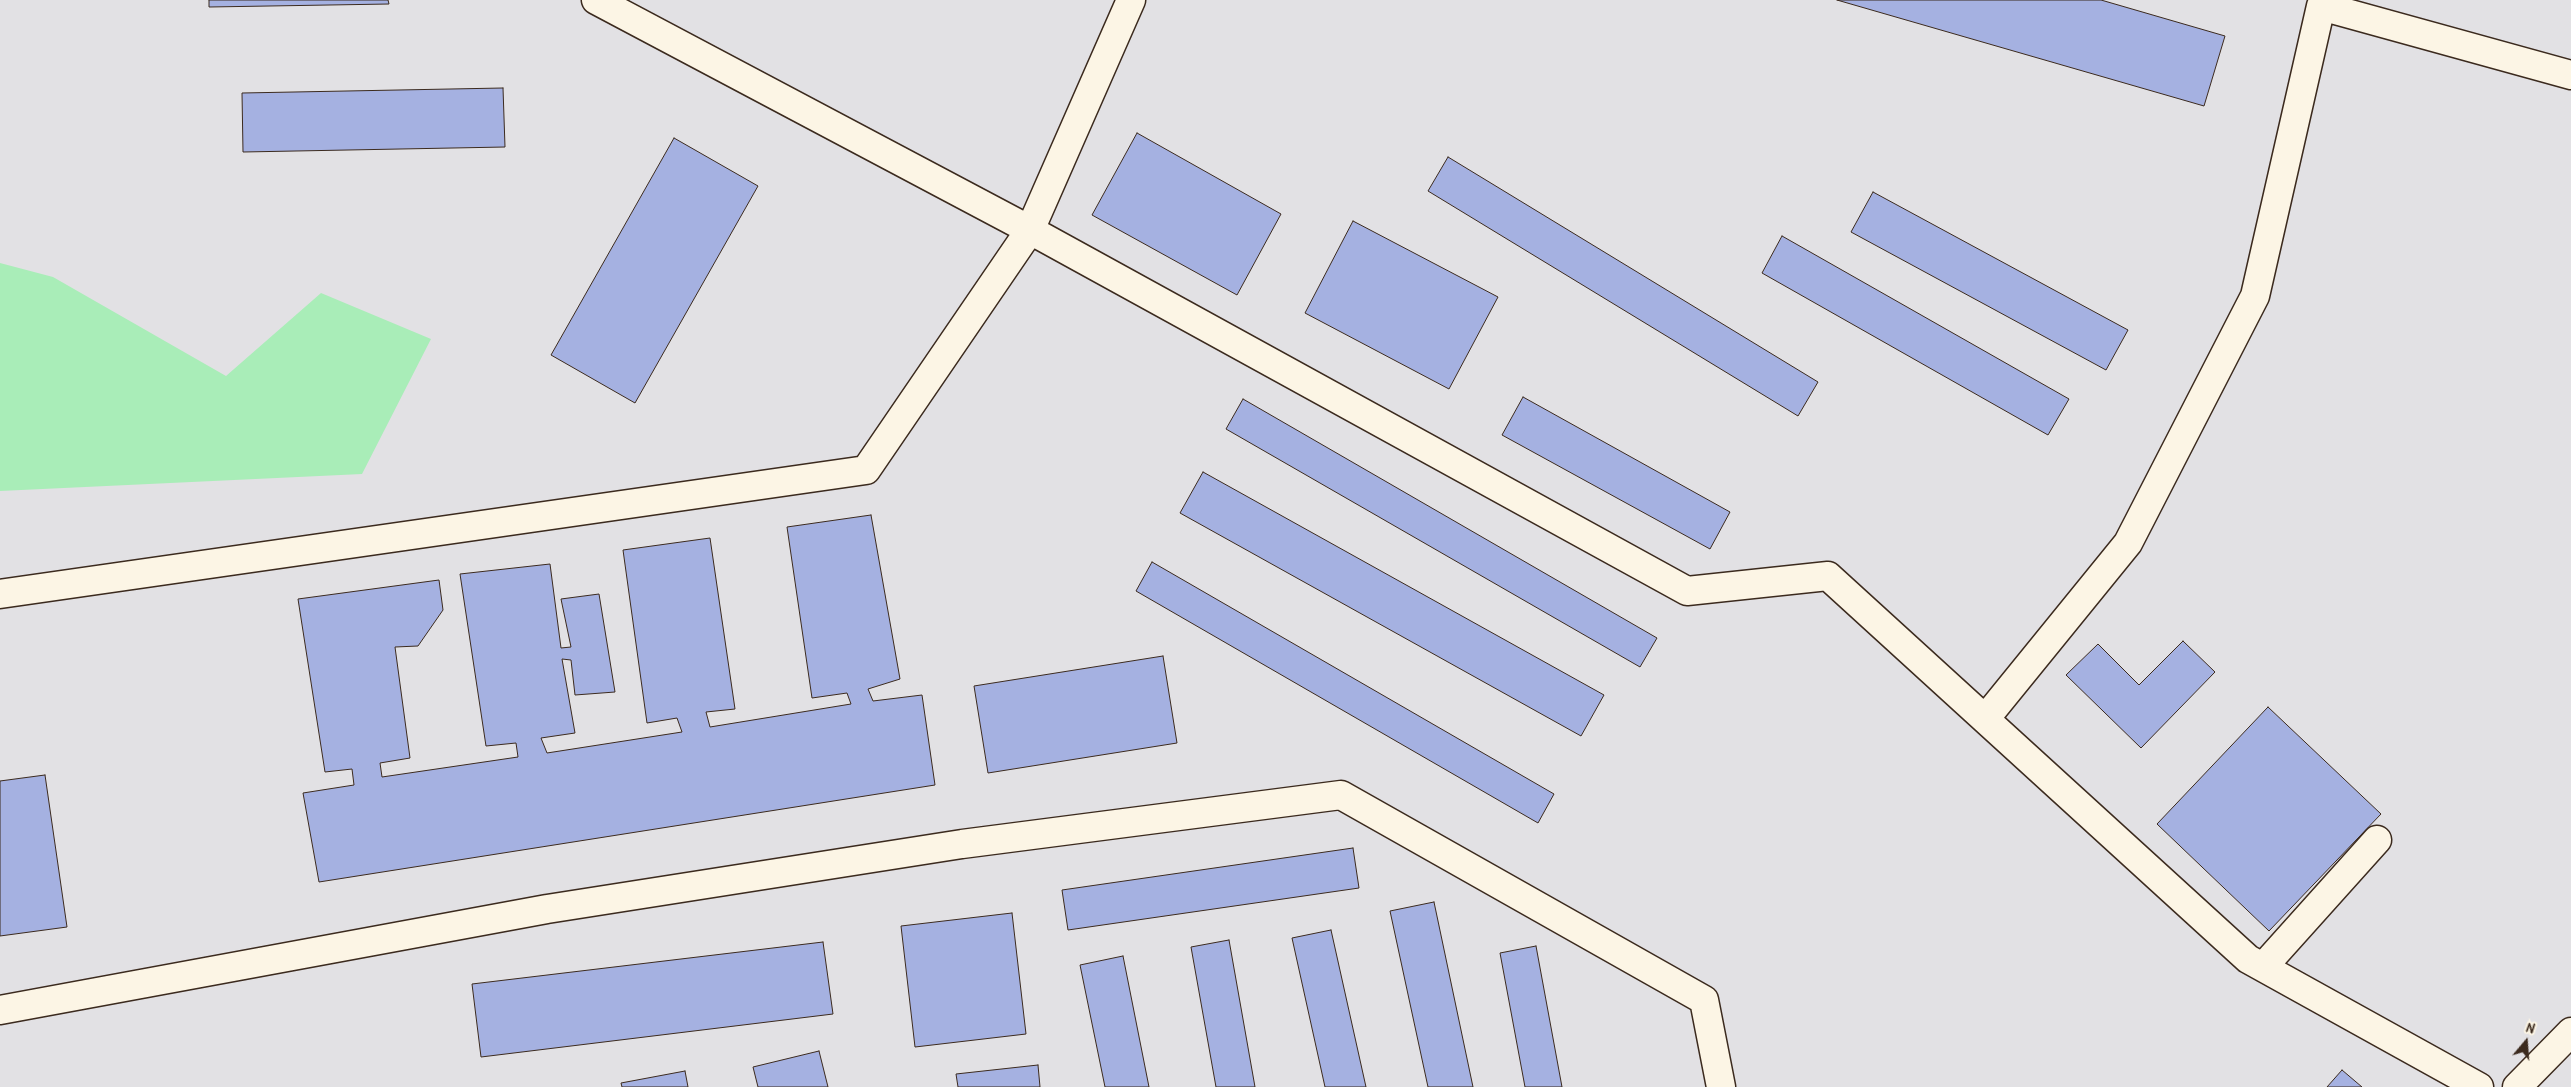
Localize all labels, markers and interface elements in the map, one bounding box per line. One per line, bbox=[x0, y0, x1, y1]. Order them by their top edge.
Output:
north arrow bbox=[2501, 1017, 2551, 1067]
text: N bbox=[2524, 1017, 2537, 1037]

